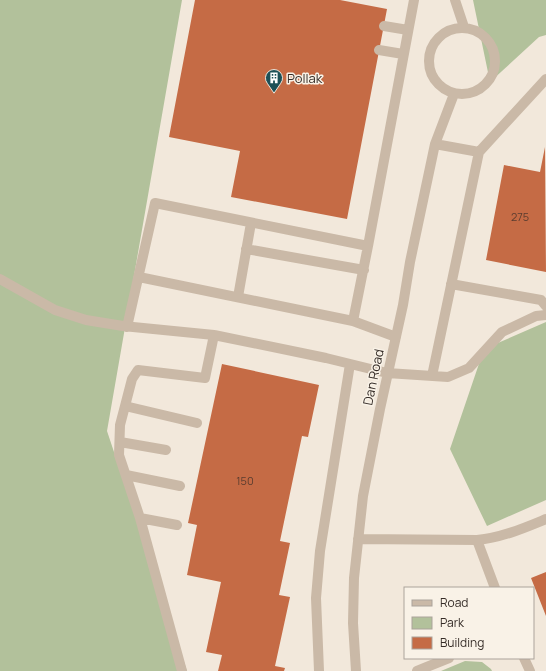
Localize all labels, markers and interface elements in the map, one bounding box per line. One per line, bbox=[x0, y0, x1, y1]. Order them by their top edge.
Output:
building icon: Pollak bbox=[264, 68, 284, 93]
place label: Pollak bbox=[287, 69, 323, 87]
house number: 275 bbox=[511, 209, 529, 224]
street label: Dan Road bbox=[358, 347, 388, 407]
house number: 150 bbox=[236, 473, 254, 488]
legend bbox=[404, 587, 534, 659]
text: Road bbox=[440, 594, 468, 611]
text: Park bbox=[440, 614, 465, 631]
text: Building bbox=[440, 634, 484, 651]

